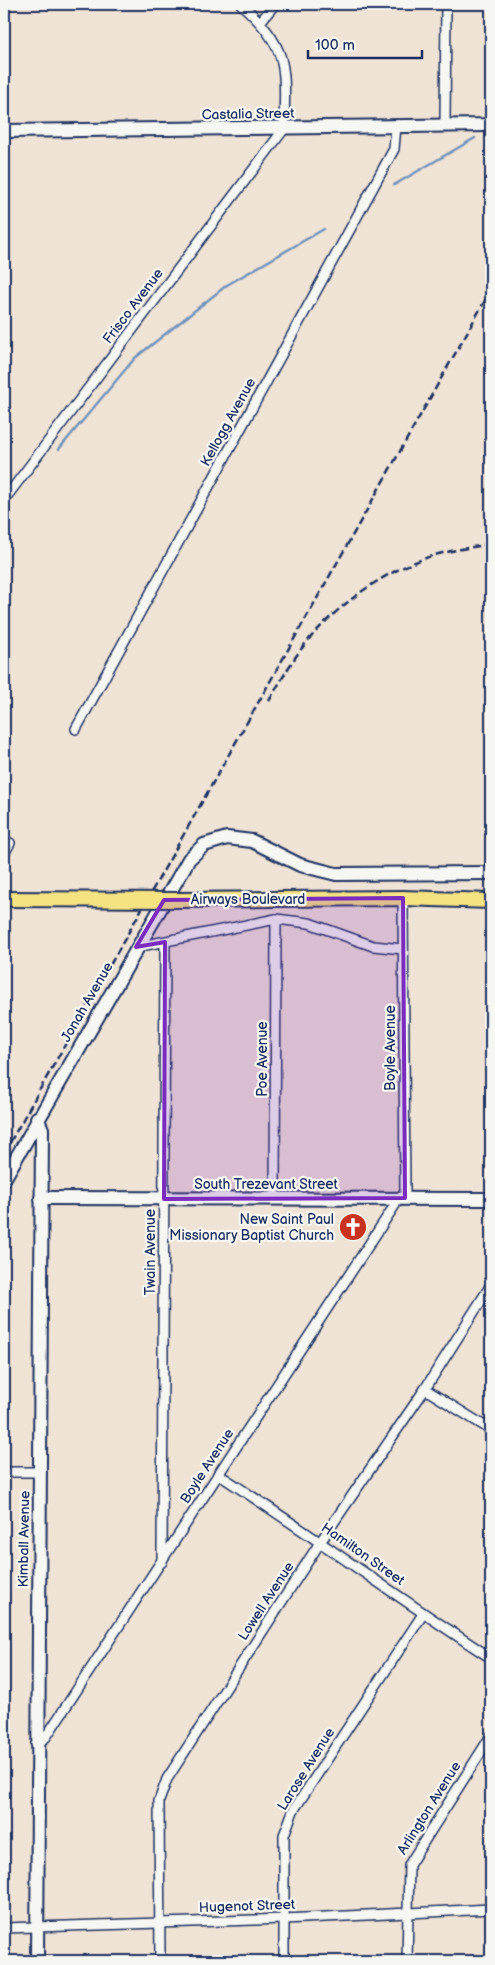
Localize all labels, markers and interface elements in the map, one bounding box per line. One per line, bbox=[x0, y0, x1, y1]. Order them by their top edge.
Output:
scale bar bbox=[308, 28, 421, 60]
text: 100 m bbox=[315, 36, 355, 55]
street label: Castalia Street bbox=[201, 105, 295, 123]
street label: Frisco Avenue bbox=[99, 265, 167, 347]
street label: Kellogg Avenue bbox=[197, 375, 259, 469]
street label: Airways Boulevard bbox=[191, 891, 305, 908]
street label: Jonah Avenue bbox=[57, 959, 117, 1045]
street label: Boyle Avenue bbox=[382, 1005, 399, 1091]
street label: Poe Avenue bbox=[254, 1021, 271, 1097]
street label: South Trezevant Street bbox=[194, 1176, 339, 1193]
street label: Twain Avenue bbox=[142, 1209, 159, 1295]
place label: New Saint Paul Missionary Baptist Church bbox=[169, 1211, 334, 1244]
church icon: New Saint Paul Missionary Baptist Church bbox=[338, 1212, 368, 1242]
street label: Boyle Avenue bbox=[177, 1425, 237, 1507]
street label: Kimball Avenue bbox=[15, 1490, 33, 1588]
street label: Hamilton Street bbox=[318, 1519, 409, 1589]
street label: Lowell Avenue bbox=[234, 1559, 298, 1643]
street label: Larose Avenue bbox=[274, 1725, 338, 1813]
street label: Arlington Avenue bbox=[394, 1758, 464, 1858]
street label: Hugenot Street bbox=[199, 1896, 296, 1916]

